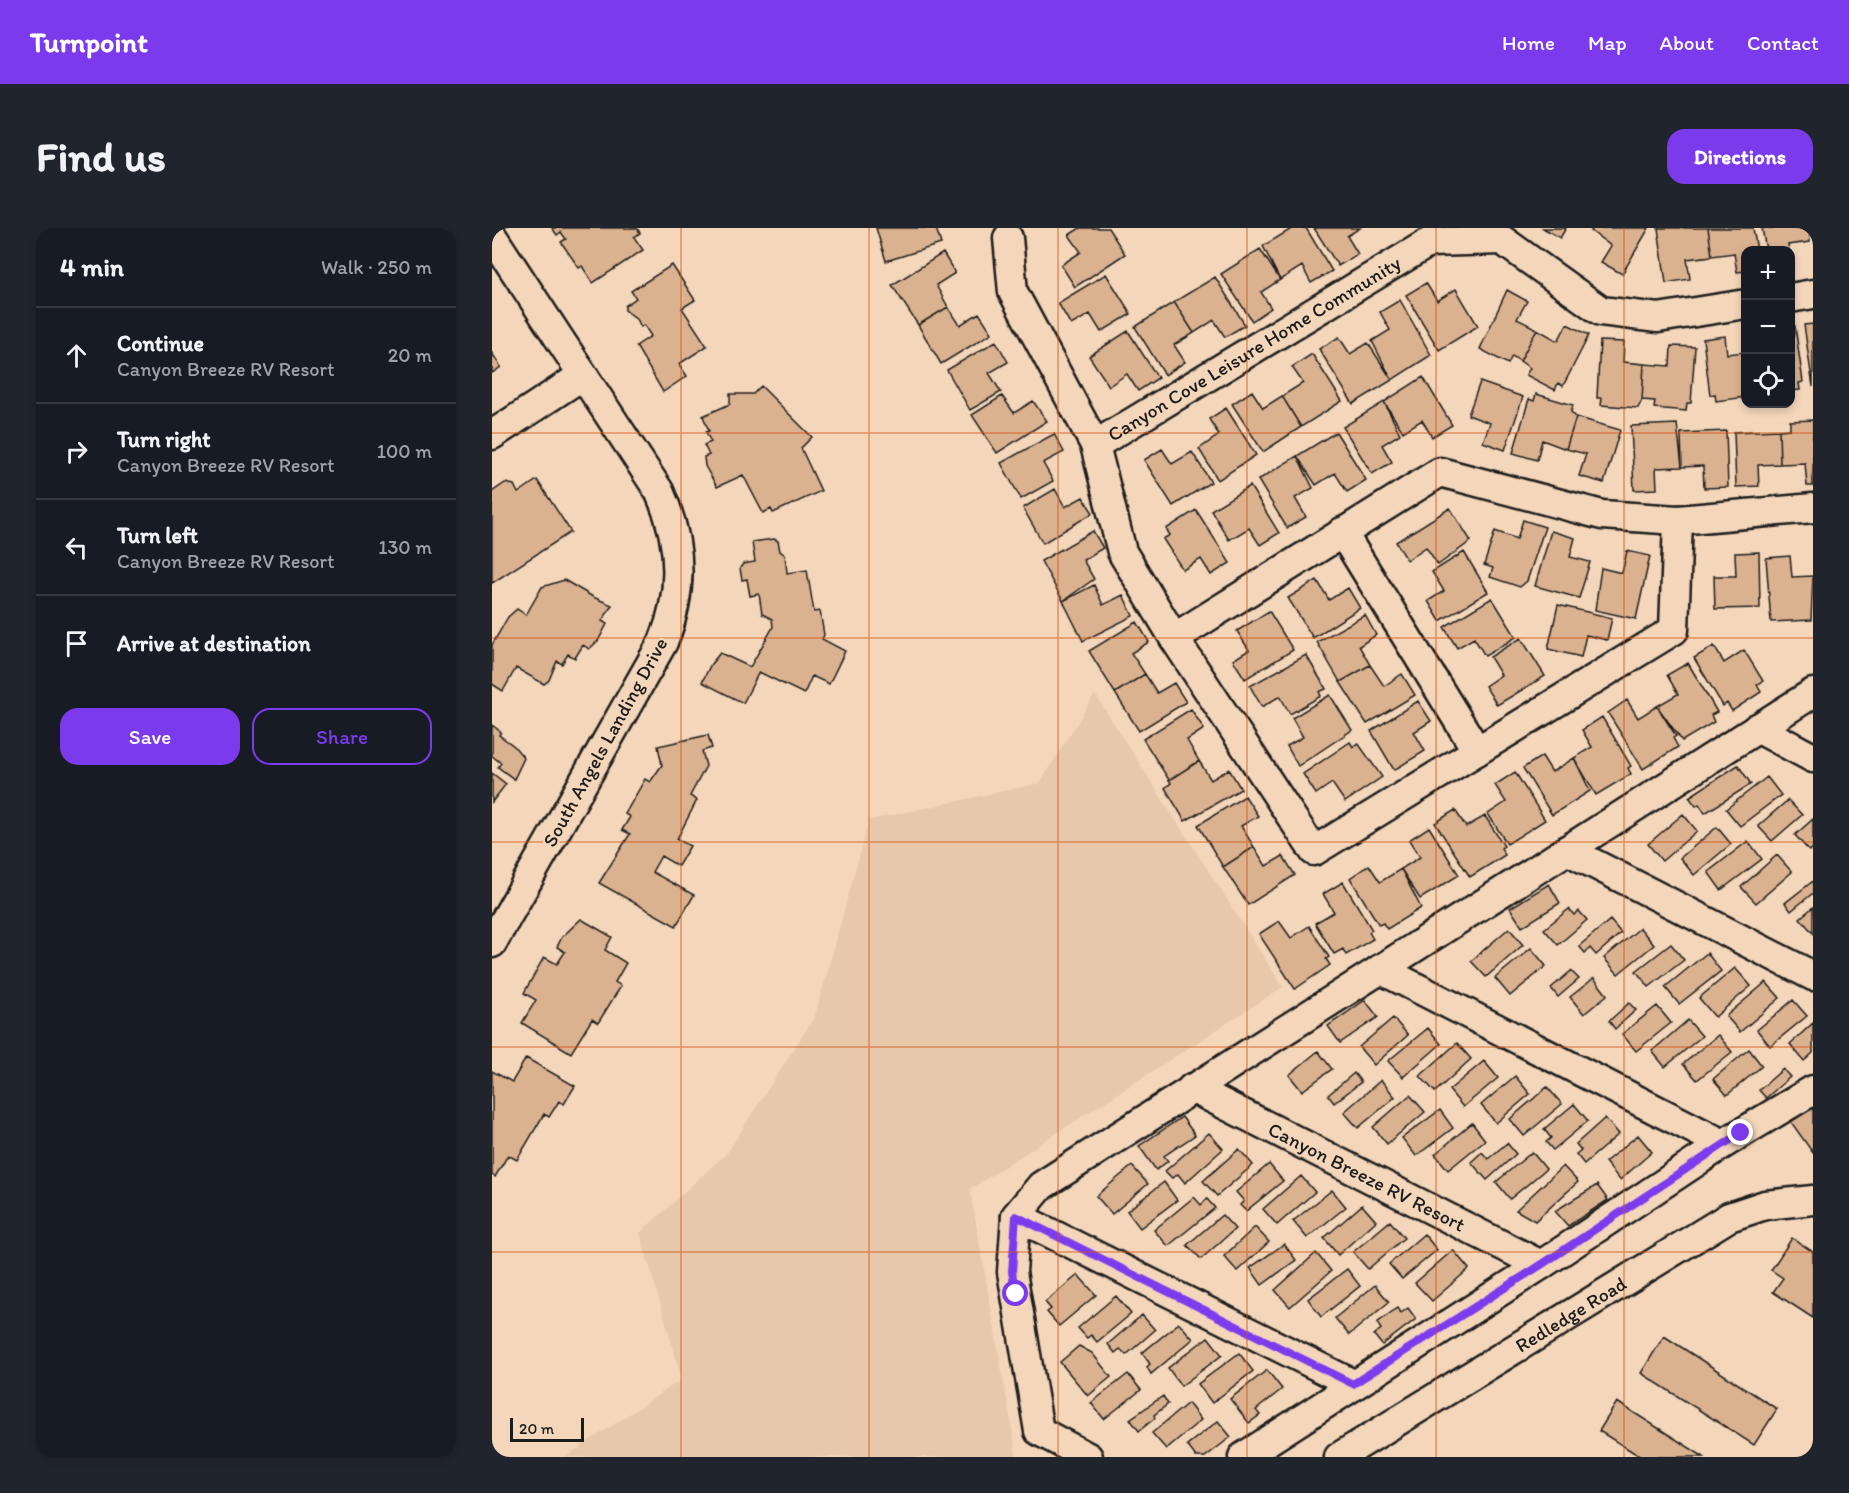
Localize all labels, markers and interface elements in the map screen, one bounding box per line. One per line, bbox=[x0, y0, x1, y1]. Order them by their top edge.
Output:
text: Turnpoint bbox=[30, 25, 148, 59]
text: Home bbox=[1502, 30, 1555, 55]
text: Map bbox=[1588, 30, 1627, 55]
text: About bbox=[1660, 30, 1714, 55]
text: Contact bbox=[1747, 30, 1819, 55]
button: Directions bbox=[1667, 129, 1813, 184]
text: Find us bbox=[36, 131, 166, 182]
map controls bbox=[1741, 246, 1795, 408]
button: + bbox=[1741, 246, 1795, 300]
street label: Canyon Cove Leisure Home Community bbox=[1103, 250, 1405, 447]
text: 4 min bbox=[60, 251, 124, 283]
text: Walk · 250 m bbox=[321, 255, 432, 279]
button: − bbox=[1741, 300, 1795, 354]
text: Continue bbox=[117, 330, 204, 357]
icon: ahead bbox=[60, 339, 93, 372]
text: 20 m bbox=[388, 343, 432, 367]
button: locate bbox=[1741, 354, 1795, 408]
text: Canyon Breeze RV Resort bbox=[117, 357, 335, 381]
text: Turn right bbox=[117, 426, 211, 453]
icon: right bbox=[60, 435, 93, 468]
text: 100 m bbox=[377, 439, 432, 463]
text: Canyon Breeze RV Resort bbox=[117, 453, 335, 477]
text: Turn left bbox=[117, 522, 198, 549]
icon: left bbox=[60, 531, 93, 564]
text: 130 m bbox=[378, 535, 432, 559]
text: Canyon Breeze RV Resort bbox=[117, 549, 335, 573]
icon: arrive bbox=[60, 627, 93, 660]
text: Arrive at destination bbox=[117, 630, 311, 657]
street label: South Angels Landing Drive bbox=[537, 633, 673, 851]
button: Save bbox=[60, 708, 240, 765]
button: Share bbox=[252, 708, 432, 765]
street label: Canyon Breeze RV Resort bbox=[1264, 1117, 1469, 1237]
route end bbox=[1727, 1119, 1753, 1145]
street label: Redledge Road bbox=[1511, 1271, 1631, 1358]
route start bbox=[1002, 1280, 1028, 1306]
scale bar bbox=[510, 1415, 584, 1442]
text: 20 m bbox=[519, 1419, 554, 1438]

